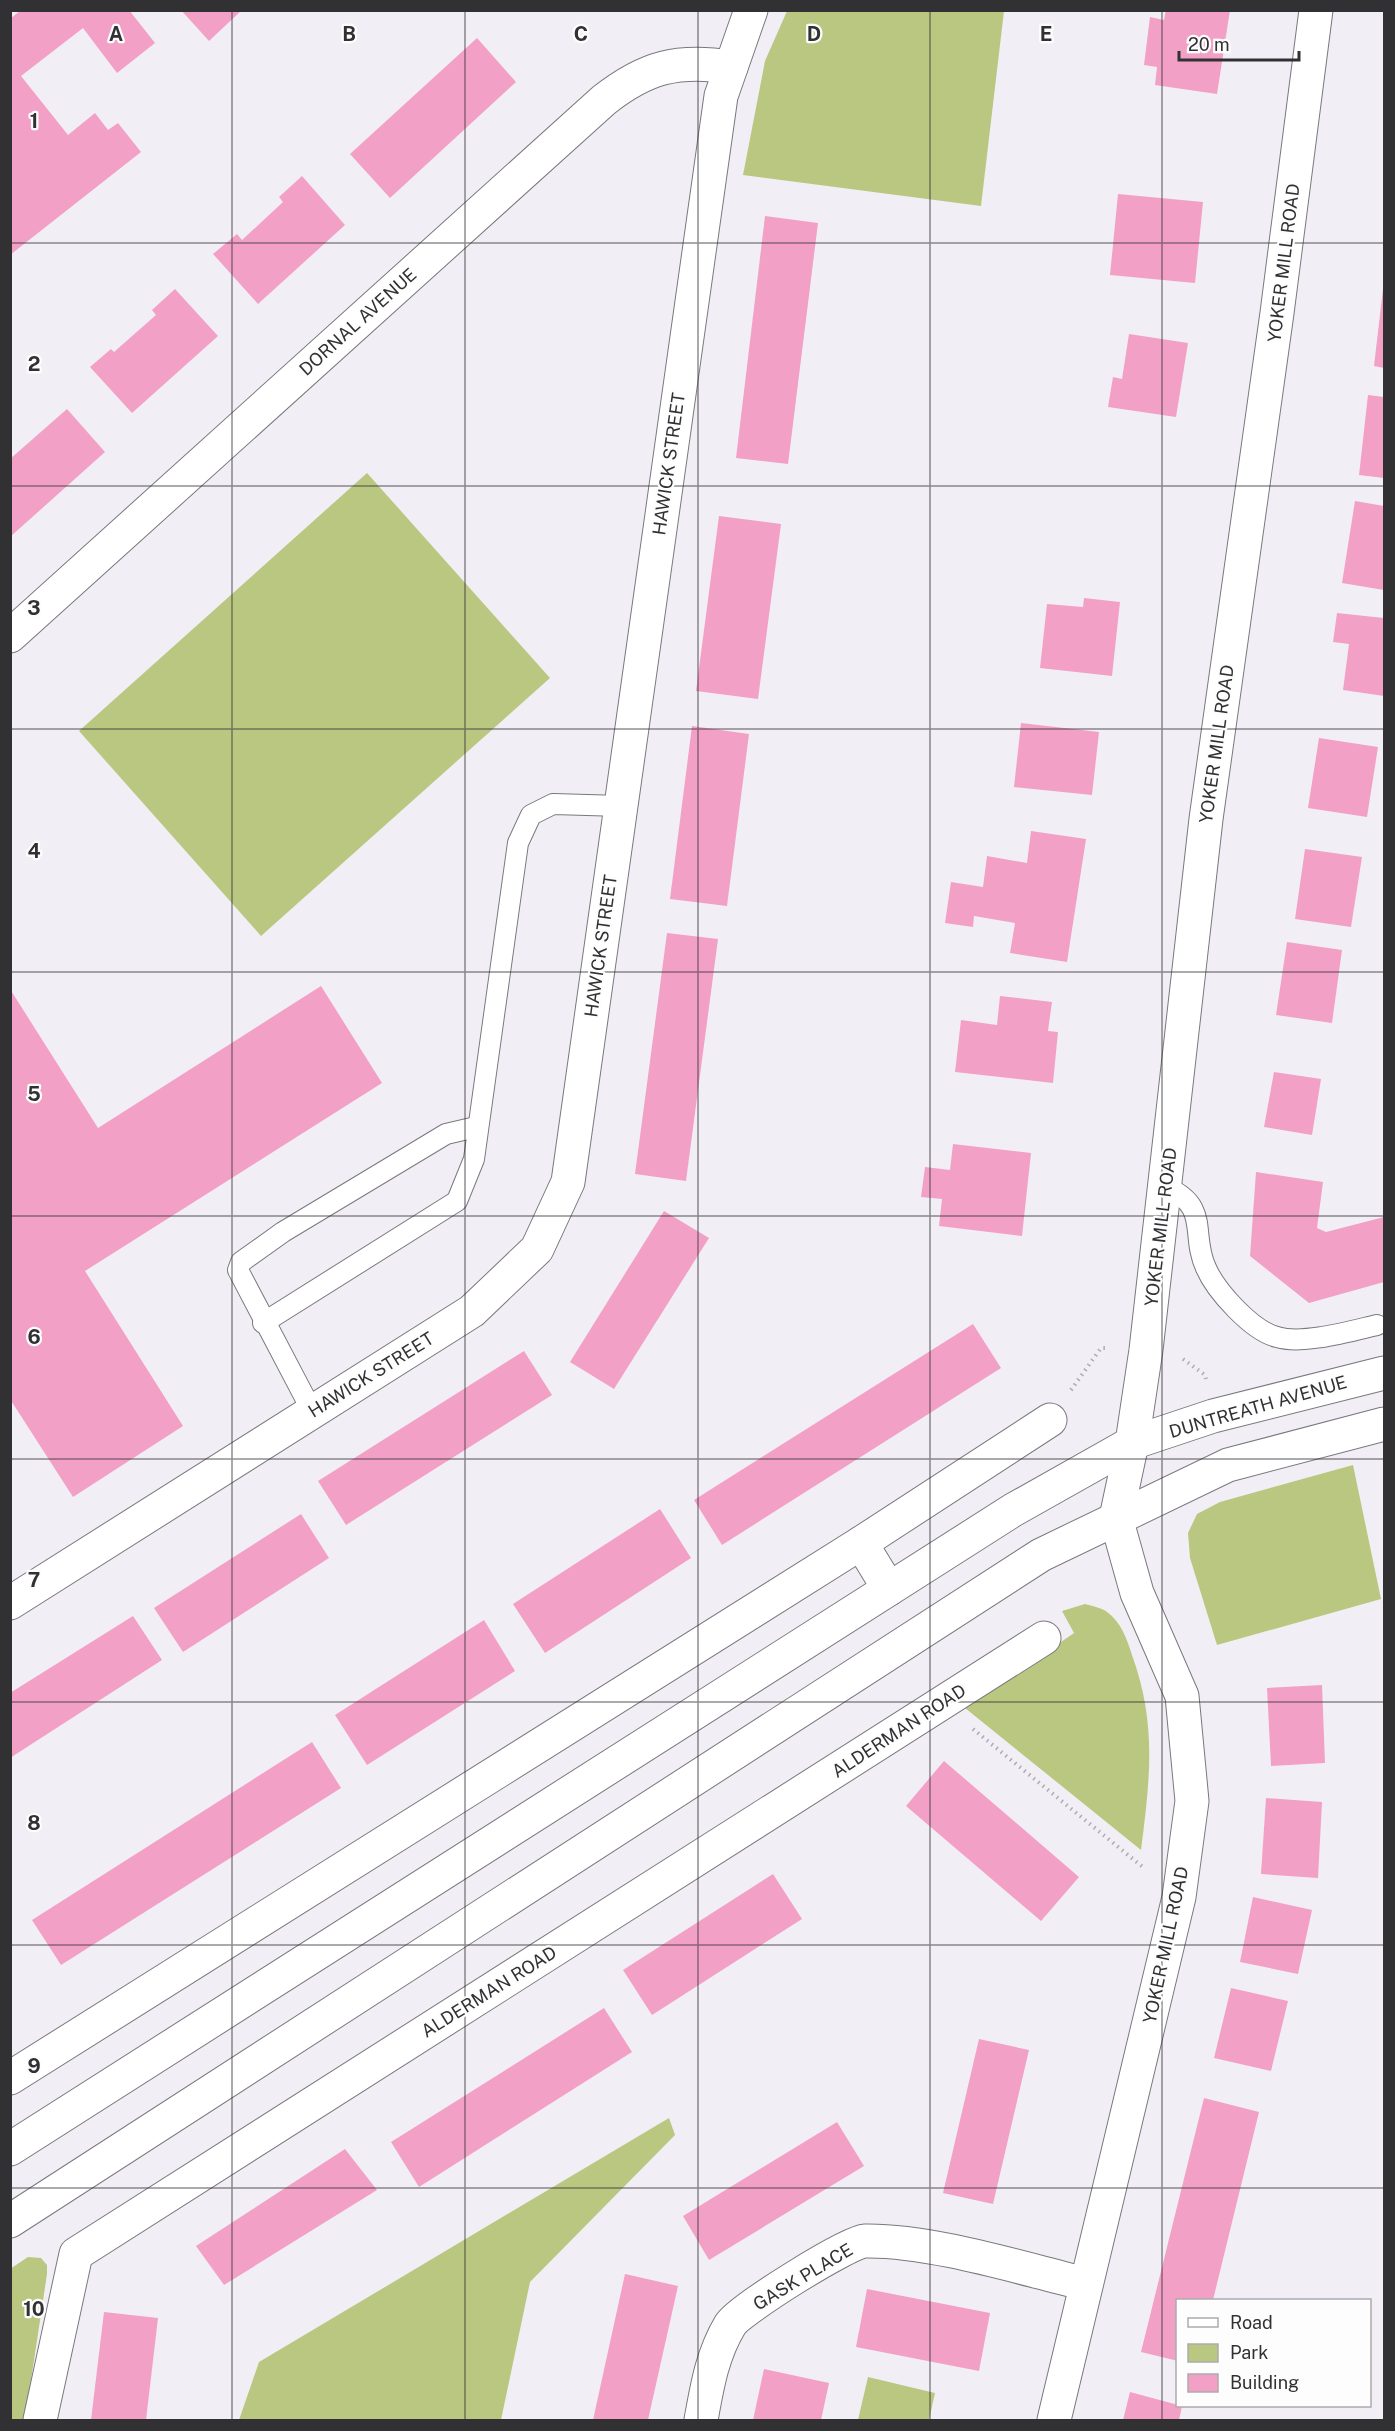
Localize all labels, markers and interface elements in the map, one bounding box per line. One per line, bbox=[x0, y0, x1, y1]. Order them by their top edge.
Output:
text: A bbox=[109, 22, 123, 46]
text: B bbox=[342, 22, 356, 46]
text: C bbox=[574, 22, 588, 46]
text: D bbox=[807, 22, 821, 46]
text: E bbox=[1040, 22, 1052, 46]
scale bar bbox=[1179, 24, 1299, 62]
text: 20 m bbox=[1188, 34, 1230, 55]
text: 1 bbox=[30, 109, 38, 133]
street label: YOKER MILL ROAD bbox=[1263, 182, 1304, 344]
street label: DORNAL AVENUE bbox=[295, 264, 421, 380]
text: 2 bbox=[28, 352, 40, 376]
street label: HAWICK STREET bbox=[648, 391, 689, 537]
text: 3 bbox=[27, 596, 41, 620]
street label: YOKER MILL ROAD bbox=[1195, 663, 1238, 825]
text: 4 bbox=[27, 839, 41, 863]
street label: HAWICK STREET bbox=[580, 873, 621, 1019]
text: 5 bbox=[27, 1082, 41, 1106]
street label: YOKER MILL ROAD bbox=[1140, 1146, 1181, 1308]
text: 6 bbox=[27, 1325, 41, 1349]
street label: HAWICK STREET bbox=[304, 1327, 438, 1422]
street label: DUNTREATH AVENUE bbox=[1167, 1371, 1349, 1442]
text: 7 bbox=[28, 1568, 40, 1592]
street label: ALDERMAN ROAD bbox=[828, 1679, 970, 1782]
text: 8 bbox=[27, 1811, 41, 1835]
street label: YOKER MILL ROAD bbox=[1139, 1865, 1192, 2025]
street label: ALDERMAN ROAD bbox=[417, 1941, 560, 2042]
text: 9 bbox=[27, 2054, 41, 2078]
street label: GASK PLACE bbox=[749, 2239, 856, 2314]
text: 10 bbox=[23, 2297, 45, 2321]
legend bbox=[1176, 2299, 1371, 2407]
text: Road bbox=[1230, 2312, 1273, 2333]
text: Park bbox=[1230, 2342, 1268, 2363]
text: Building bbox=[1230, 2372, 1299, 2393]

